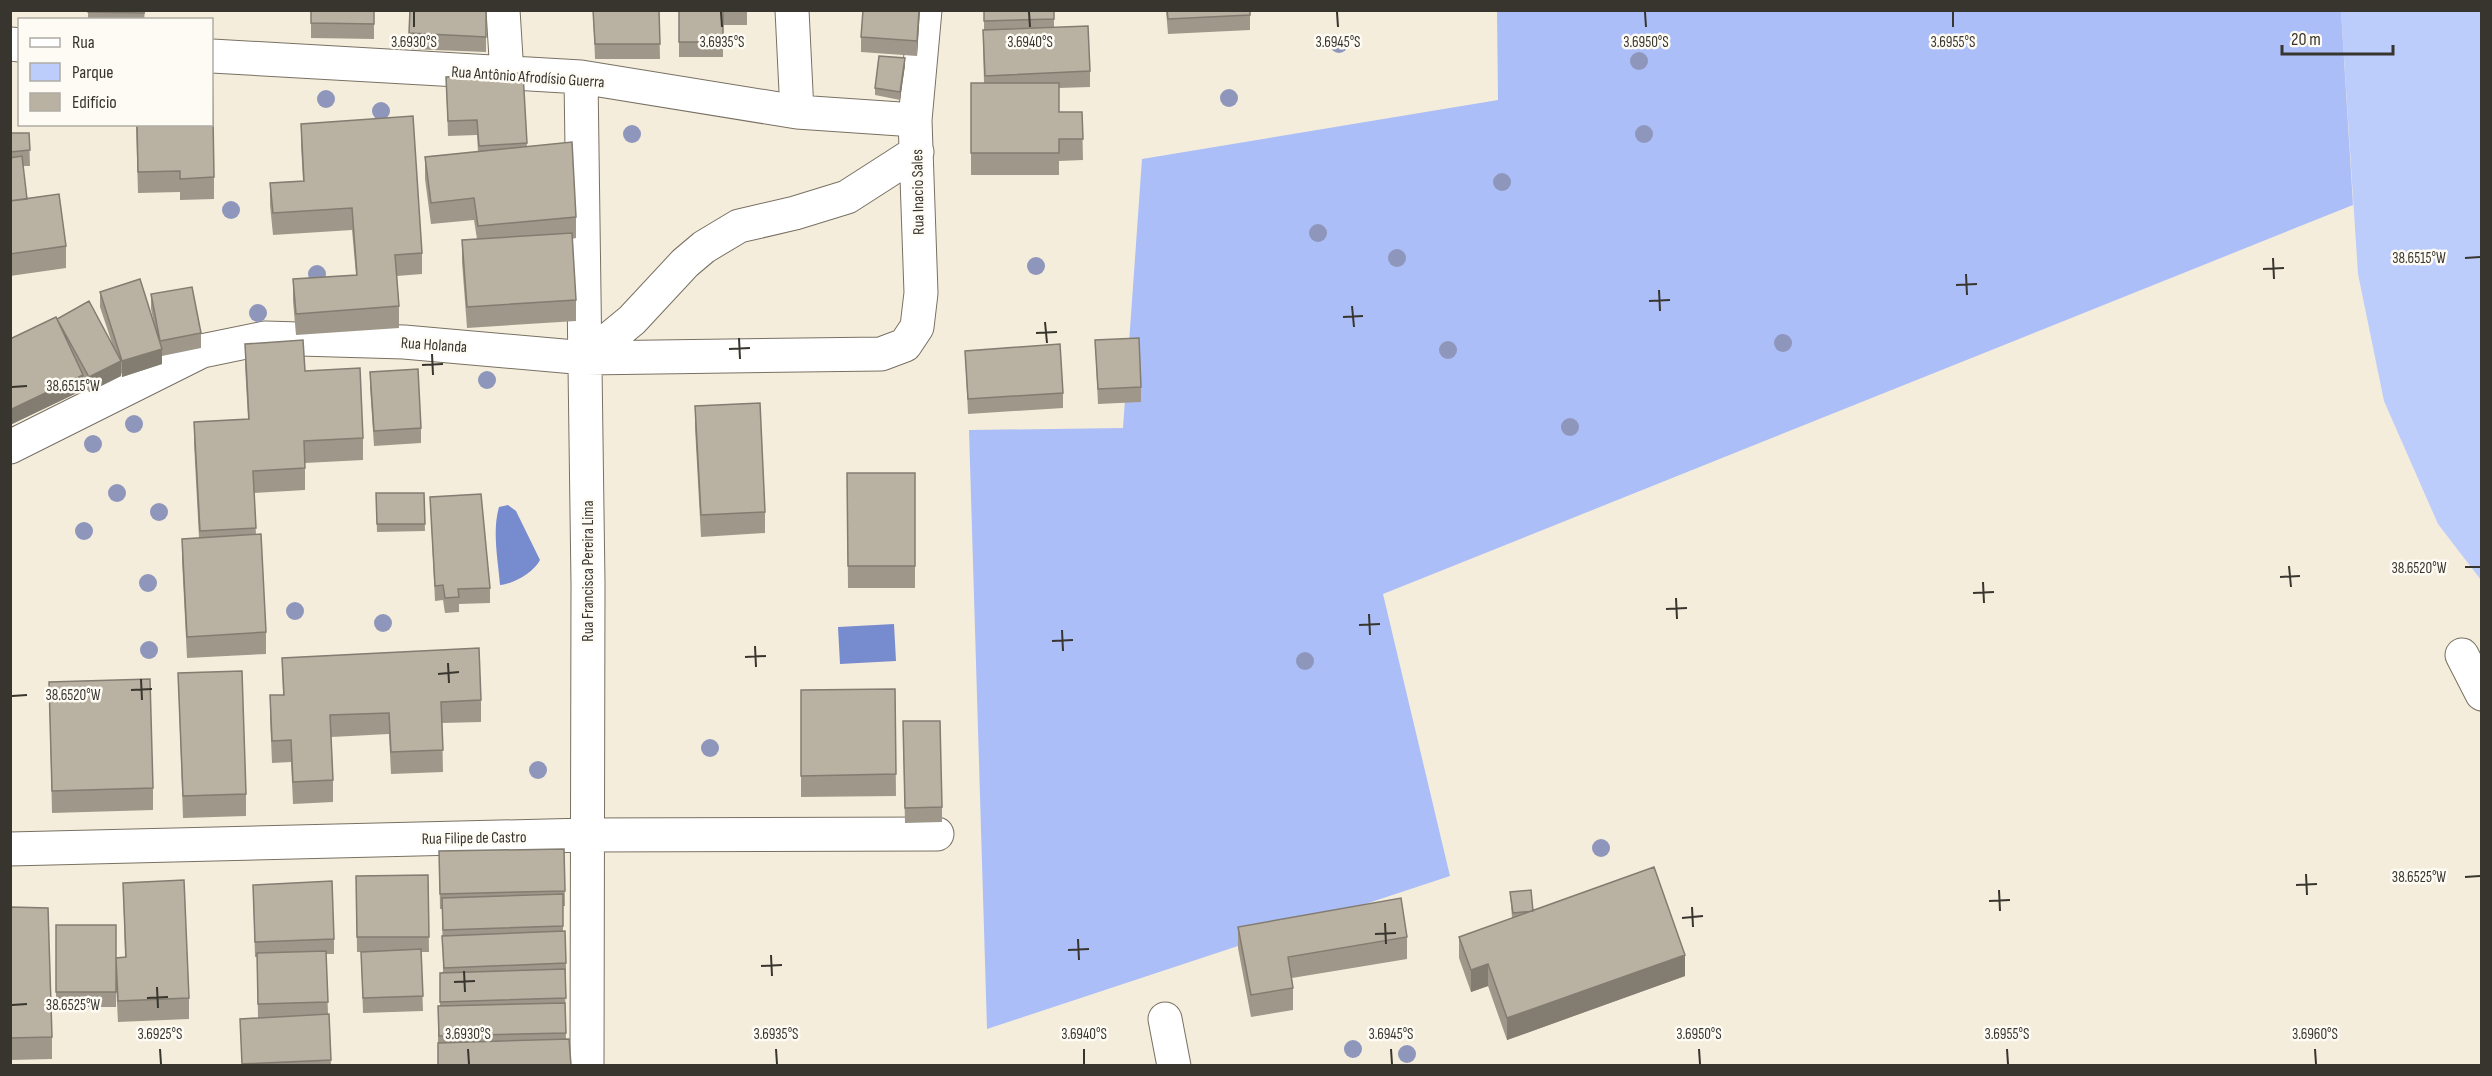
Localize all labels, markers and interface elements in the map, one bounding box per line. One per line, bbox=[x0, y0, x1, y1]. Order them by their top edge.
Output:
legend bbox=[18, 18, 213, 126]
scale bar bbox=[2282, 18, 2393, 56]
text: 20 m bbox=[2291, 29, 2321, 50]
text: Rua bbox=[72, 32, 95, 53]
text: 3.6930°S bbox=[391, 33, 437, 52]
text: 3.6935°S bbox=[699, 33, 745, 52]
text: 3.6940°S bbox=[1007, 33, 1053, 52]
text: 3.6945°S bbox=[1315, 33, 1361, 52]
text: 3.6950°S bbox=[1623, 33, 1669, 52]
text: 3.6955°S bbox=[1931, 33, 1975, 52]
text: Parque bbox=[72, 62, 113, 83]
street label: Rua Antônio Afrodísio Guerra bbox=[451, 63, 605, 92]
text: Edifício bbox=[72, 92, 117, 113]
street label: Rua Inacio Sales bbox=[908, 149, 929, 235]
text: 38.6515°W bbox=[2392, 249, 2446, 268]
street label: Rua Holanda bbox=[400, 334, 468, 357]
text: 38.6515°W bbox=[46, 377, 100, 396]
street label: Rua Francisca Pereira Lima bbox=[579, 500, 598, 642]
text: 38.6520°W bbox=[2392, 559, 2447, 578]
text: 38.6520°W bbox=[46, 686, 101, 705]
street label: Rua Filipe de Castro bbox=[421, 828, 527, 849]
text: 38.6525°W bbox=[2392, 868, 2446, 887]
text: 38.6525°W bbox=[46, 996, 100, 1015]
text: 3.6925°S bbox=[138, 1025, 183, 1044]
text: 3.6930°S bbox=[445, 1025, 491, 1044]
text: 3.6935°S bbox=[753, 1025, 799, 1044]
text: 3.6940°S bbox=[1061, 1025, 1107, 1044]
text: 3.6945°S bbox=[1368, 1025, 1414, 1044]
text: 3.6950°S bbox=[1676, 1025, 1722, 1044]
text: 3.6955°S bbox=[1985, 1025, 2029, 1044]
text: 3.6960°S bbox=[2292, 1025, 2338, 1044]

